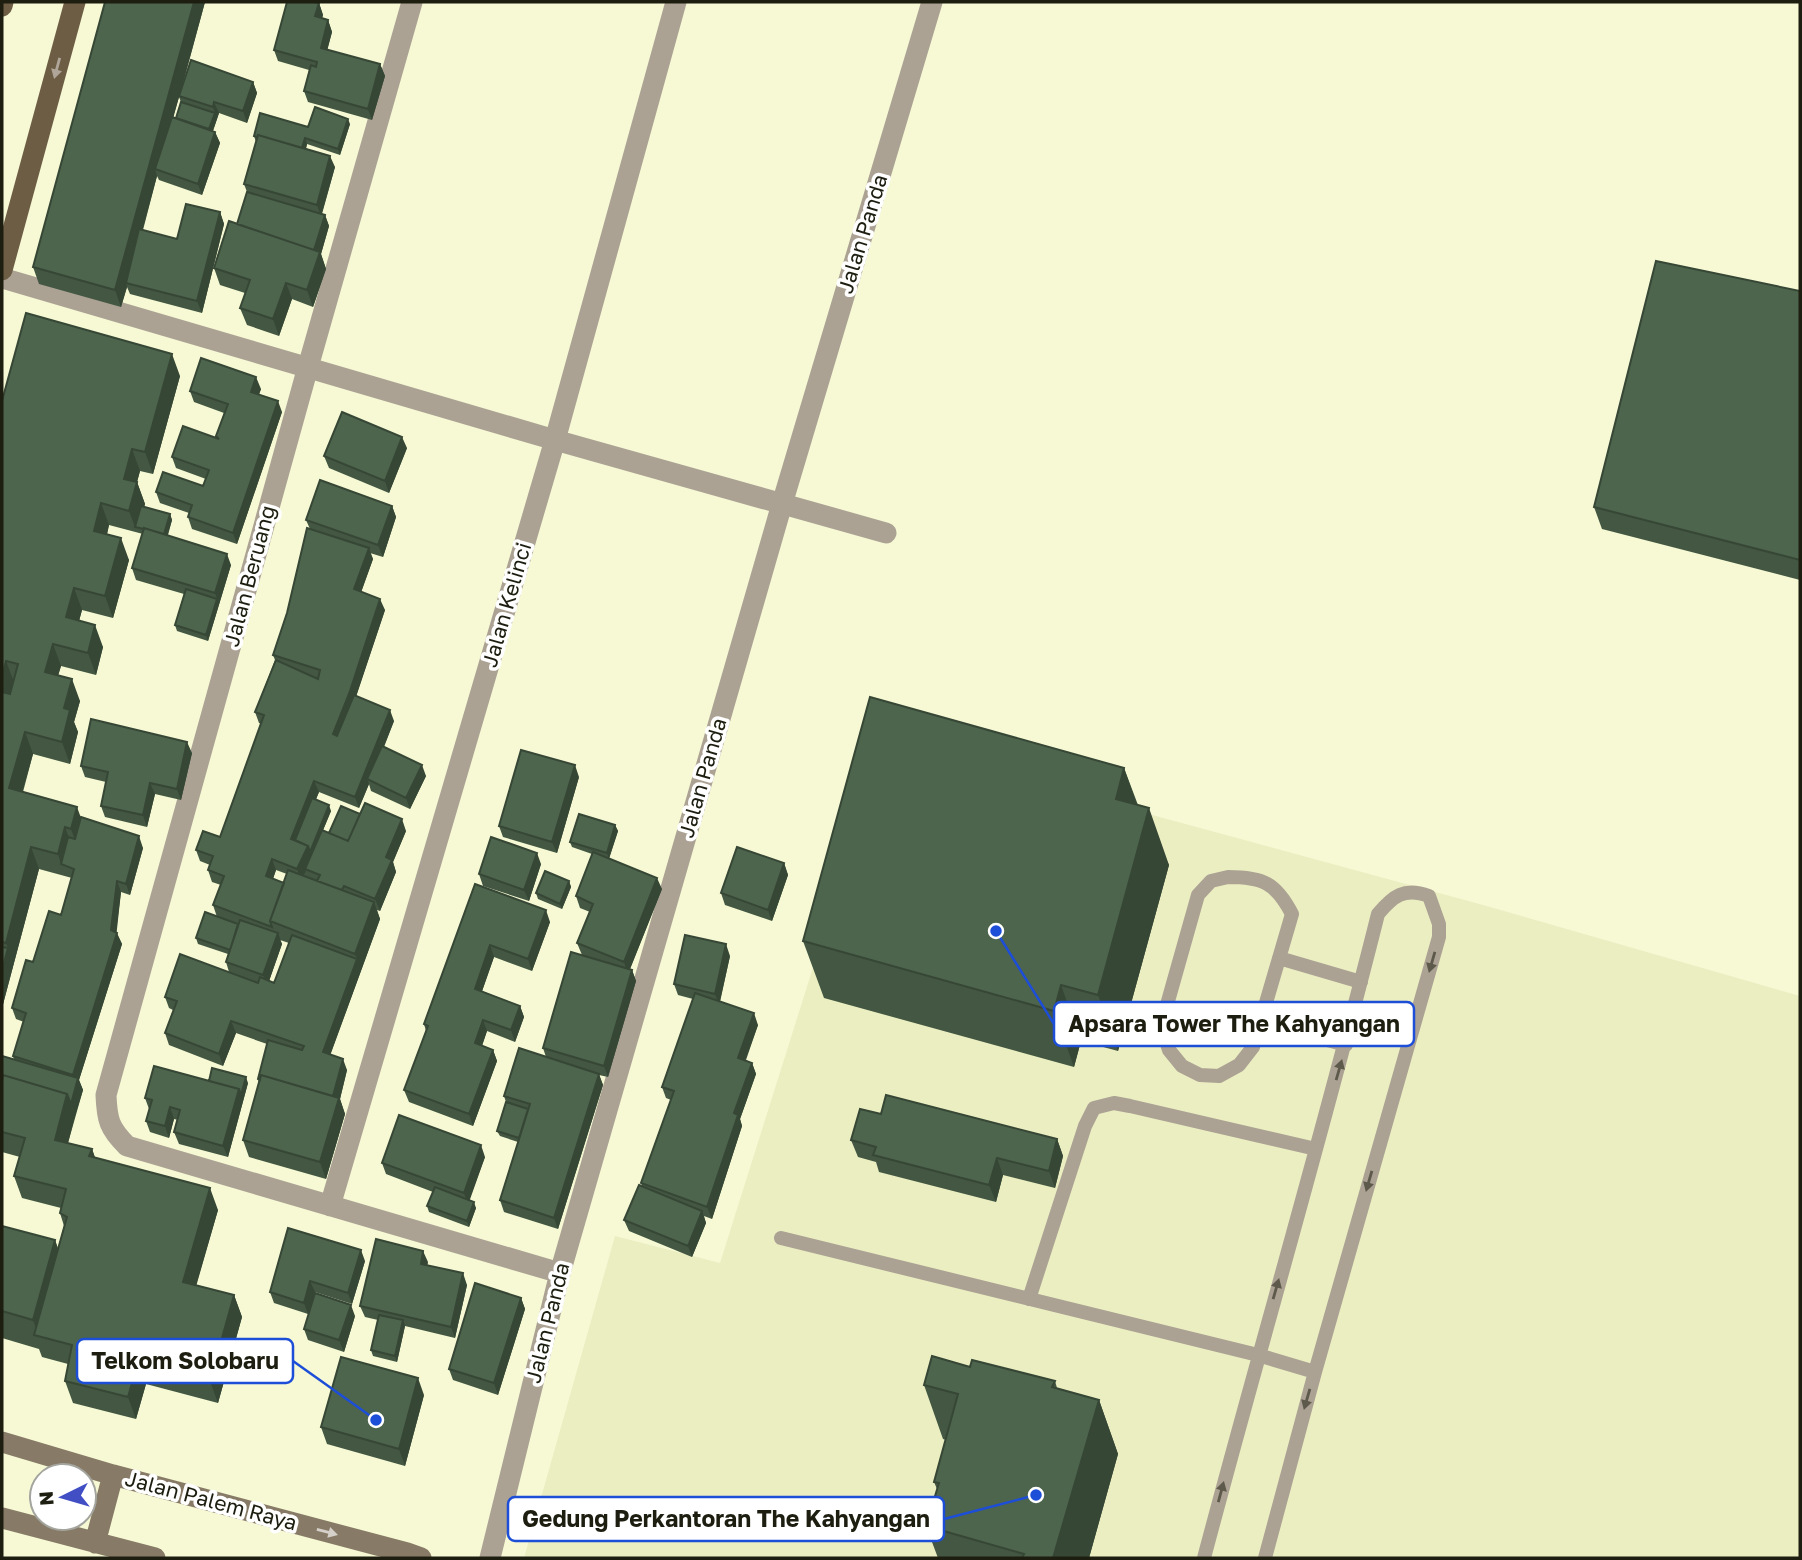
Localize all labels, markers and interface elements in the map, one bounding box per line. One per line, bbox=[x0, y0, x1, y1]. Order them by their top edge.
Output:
one-way arrow bbox=[51, 57, 62, 79]
street label: Jalan Panda bbox=[832, 171, 893, 297]
street label: Jalan Beruang bbox=[218, 502, 280, 649]
street label: Jalan Kelinci bbox=[476, 539, 536, 670]
street label: Jalan Panda bbox=[673, 715, 732, 841]
one-way arrow bbox=[1426, 952, 1436, 973]
callout: Apsara Tower The Kahyangan bbox=[1054, 1002, 1414, 1046]
text: Apsara Tower The Kahyangan bbox=[1068, 1009, 1400, 1037]
one-way arrow bbox=[1334, 1060, 1344, 1081]
one-way arrow bbox=[1364, 1170, 1374, 1191]
street label: Jalan Panda bbox=[519, 1260, 575, 1386]
one-way arrow bbox=[1272, 1278, 1282, 1299]
callout: Telkom Solobaru bbox=[77, 1339, 293, 1383]
text: Telkom Solobaru bbox=[91, 1346, 279, 1374]
one-way arrow bbox=[1302, 1389, 1312, 1410]
north arrow bbox=[28, 1462, 98, 1532]
street label: Jalan Palem Raya bbox=[123, 1465, 300, 1535]
one-way arrow bbox=[1217, 1481, 1227, 1502]
text: N bbox=[33, 1490, 58, 1507]
callout: Gedung Perkantoran The Kahyangan bbox=[508, 1497, 944, 1541]
text: Gedung Perkantoran The Kahyangan bbox=[522, 1504, 930, 1532]
one-way arrow bbox=[317, 1527, 339, 1538]

